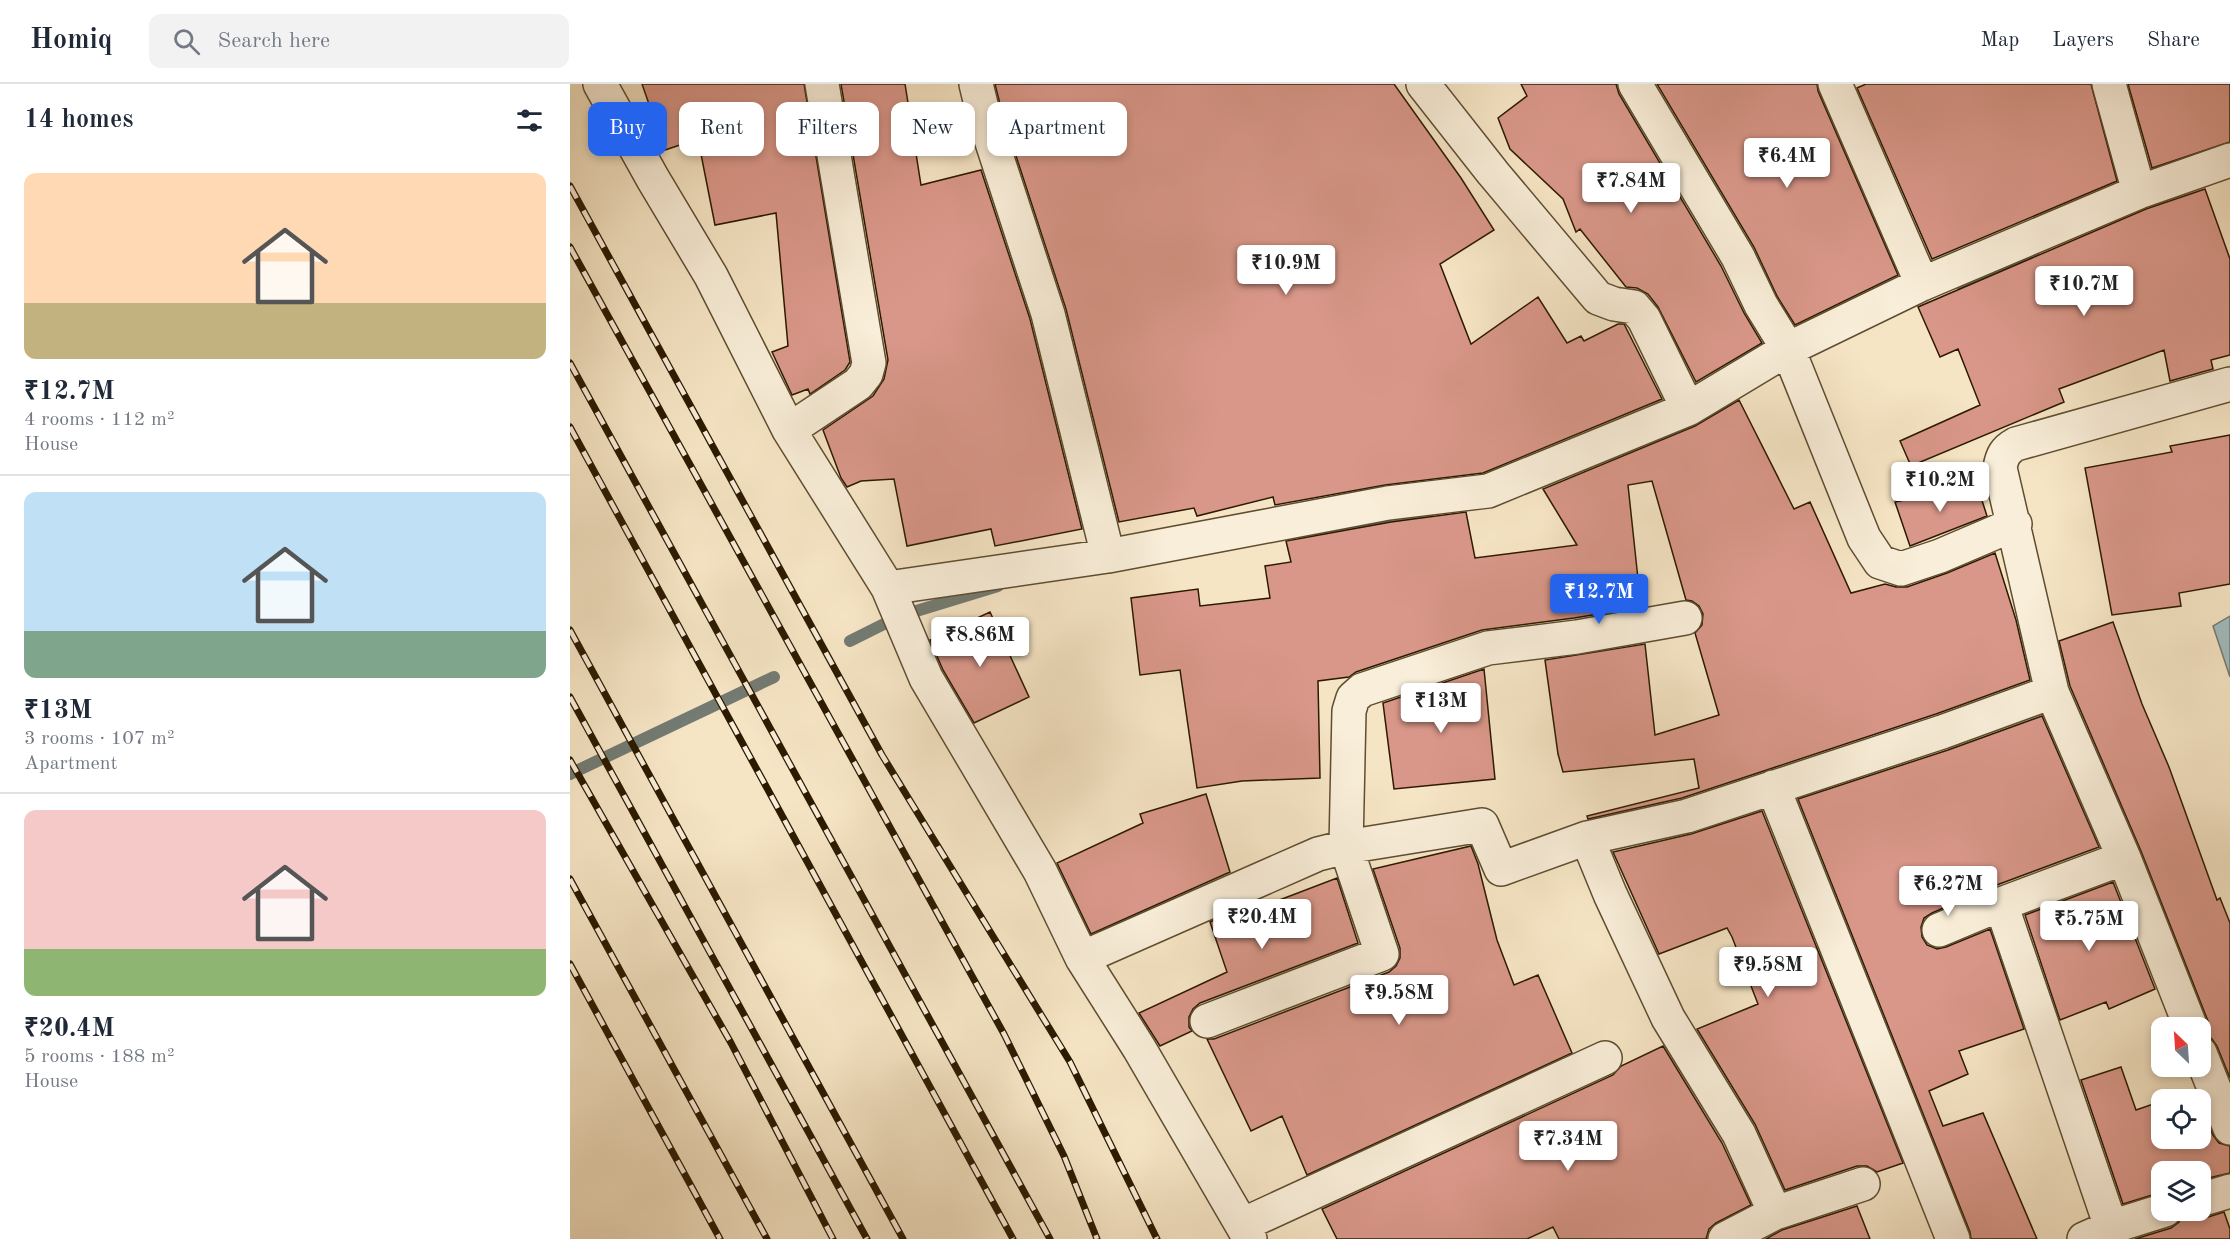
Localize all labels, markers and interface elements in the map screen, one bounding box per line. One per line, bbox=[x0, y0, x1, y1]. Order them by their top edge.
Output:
search box bbox=[149, 14, 569, 68]
icon: search bbox=[170, 25, 203, 58]
text: Homiq bbox=[30, 27, 113, 55]
text: Search here bbox=[218, 30, 330, 52]
text: Map bbox=[1980, 30, 2019, 51]
text: Layers bbox=[2052, 30, 2114, 51]
text: Share bbox=[2147, 30, 2200, 51]
chip: Buy bbox=[588, 102, 667, 156]
chip: Rent bbox=[679, 102, 764, 156]
chip: Filters bbox=[776, 102, 879, 156]
chip: New bbox=[891, 102, 975, 156]
chip: Apartment bbox=[987, 102, 1127, 156]
icon: filters bbox=[513, 104, 546, 137]
text: 14 homes bbox=[24, 107, 133, 133]
pin: ₹6.4M bbox=[1745, 138, 1829, 189]
text: ₹6.4M bbox=[1758, 147, 1816, 167]
pin: ₹7.84M bbox=[1582, 163, 1680, 214]
text: ₹7.84M bbox=[1596, 172, 1666, 192]
icon: home bbox=[231, 212, 339, 320]
pin: ₹10.9M bbox=[1237, 245, 1335, 296]
text: ₹10.9M bbox=[1251, 254, 1321, 274]
pin: ₹10.7M bbox=[2035, 266, 2133, 317]
text: ₹10.7M bbox=[2049, 275, 2119, 295]
text: ₹12.7M bbox=[24, 379, 115, 405]
text: 4 rooms · 112 m² bbox=[24, 410, 174, 430]
text: House bbox=[24, 435, 78, 455]
pin: ₹10.2M bbox=[1891, 462, 1989, 513]
text: ₹10.2M bbox=[1905, 471, 1975, 491]
icon: home bbox=[231, 531, 339, 639]
pin: ₹12.7M bbox=[1550, 574, 1648, 625]
text: ₹12.7M bbox=[1564, 583, 1634, 603]
pin: ₹8.86M bbox=[931, 617, 1029, 668]
text: ₹8.86M bbox=[945, 626, 1015, 646]
pin: ₹13M bbox=[1405, 683, 1477, 734]
text: ₹13M bbox=[1415, 692, 1467, 712]
text: ₹13M bbox=[24, 698, 92, 724]
text: 3 rooms · 107 m² bbox=[24, 729, 174, 749]
text: Apartment bbox=[24, 754, 118, 774]
icon: home bbox=[231, 849, 339, 957]
pin: ₹6.27M bbox=[1899, 866, 1997, 917]
text: ₹6.27M bbox=[1913, 875, 1983, 895]
pin: ₹20.4M bbox=[1213, 899, 1311, 950]
pin: ₹5.75M bbox=[2040, 901, 2138, 952]
text: ₹20.4M bbox=[1227, 908, 1297, 928]
text: ₹5.75M bbox=[2054, 910, 2124, 930]
pin: ₹9.58M bbox=[1719, 947, 1817, 998]
text: ₹9.58M bbox=[1733, 956, 1803, 976]
pin: ₹9.58M bbox=[1350, 975, 1448, 1026]
text: ₹9.58M bbox=[1364, 984, 1434, 1004]
text: ₹20.4M bbox=[24, 1016, 115, 1042]
north arrow bbox=[2151, 1017, 2211, 1077]
map controls bbox=[2151, 1017, 2211, 1221]
text: 5 rooms · 188 m² bbox=[24, 1047, 174, 1067]
text: House bbox=[24, 1072, 78, 1092]
button: locate bbox=[2151, 1089, 2211, 1149]
pin: ₹7.34M bbox=[1519, 1121, 1617, 1172]
text: ₹7.34M bbox=[1533, 1130, 1603, 1150]
button: layers bbox=[2151, 1161, 2211, 1221]

